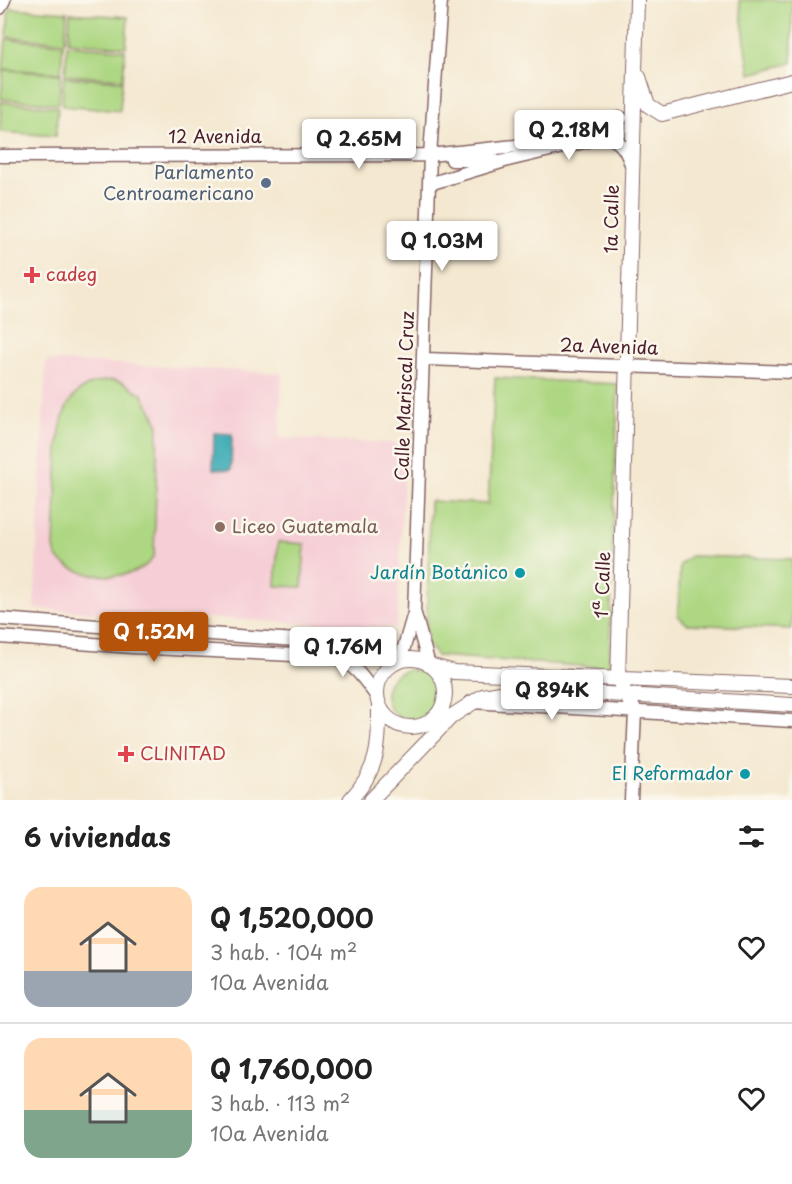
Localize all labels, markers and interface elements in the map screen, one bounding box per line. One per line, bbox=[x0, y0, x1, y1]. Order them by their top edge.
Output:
pin: Q 2.18M bbox=[514, 110, 624, 161]
text: Q 2.18M bbox=[528, 114, 610, 144]
pin: Q 2.65M bbox=[304, 119, 414, 170]
street label: 12 Avenida bbox=[168, 122, 262, 149]
text: Q 2.65M bbox=[316, 123, 402, 153]
place label: Parlamento Centroamericano bbox=[103, 158, 254, 206]
marker: Parlamento Centroamericano bbox=[259, 176, 273, 190]
street label: 1a Calle bbox=[596, 184, 625, 254]
pin: Q 1.03M bbox=[387, 221, 497, 272]
text: Q 1.03M bbox=[401, 225, 483, 255]
place label: cadeg bbox=[46, 260, 97, 287]
marker: cadeg bbox=[23, 266, 41, 284]
street label: Calle Mariscal Cruz bbox=[387, 310, 420, 481]
street label: 2a Avenida bbox=[559, 330, 659, 361]
place label: Liceo Guatemala bbox=[232, 512, 379, 539]
marker: Liceo Guatemala bbox=[213, 520, 227, 534]
street label: 1ª Calle bbox=[587, 551, 616, 619]
place label: Jardín Botánico bbox=[370, 558, 508, 585]
marker: Jardín Botánico bbox=[513, 566, 527, 580]
pin: Q 1.52M bbox=[99, 612, 209, 663]
text: Q 1.52M bbox=[113, 616, 195, 646]
pin: Q 1.76M bbox=[288, 627, 398, 678]
text: Q 1.76M bbox=[304, 631, 382, 661]
pin: Q 894K bbox=[503, 670, 601, 721]
text: Q 894K bbox=[515, 674, 589, 704]
place label: CLINITAD bbox=[140, 739, 226, 766]
marker: CLINITAD bbox=[117, 745, 135, 763]
place label: El Reformador bbox=[612, 759, 733, 786]
marker: El Reformador bbox=[738, 767, 752, 781]
text: 6 viviendas bbox=[24, 817, 171, 856]
icon: filters bbox=[735, 820, 768, 853]
text: Q 1,520,000 bbox=[210, 898, 374, 937]
icon: home bbox=[72, 911, 144, 983]
icon: heart bbox=[735, 931, 768, 964]
text: 3 hab. · 104 m² bbox=[210, 937, 357, 967]
text: 10a Avenida bbox=[210, 967, 329, 997]
text: Q 1,760,000 bbox=[210, 1049, 373, 1088]
icon: home bbox=[72, 1062, 144, 1134]
icon: heart bbox=[735, 1082, 768, 1115]
text: 3 hab. · 113 m² bbox=[210, 1088, 350, 1118]
text: 10a Avenida bbox=[210, 1118, 329, 1148]

